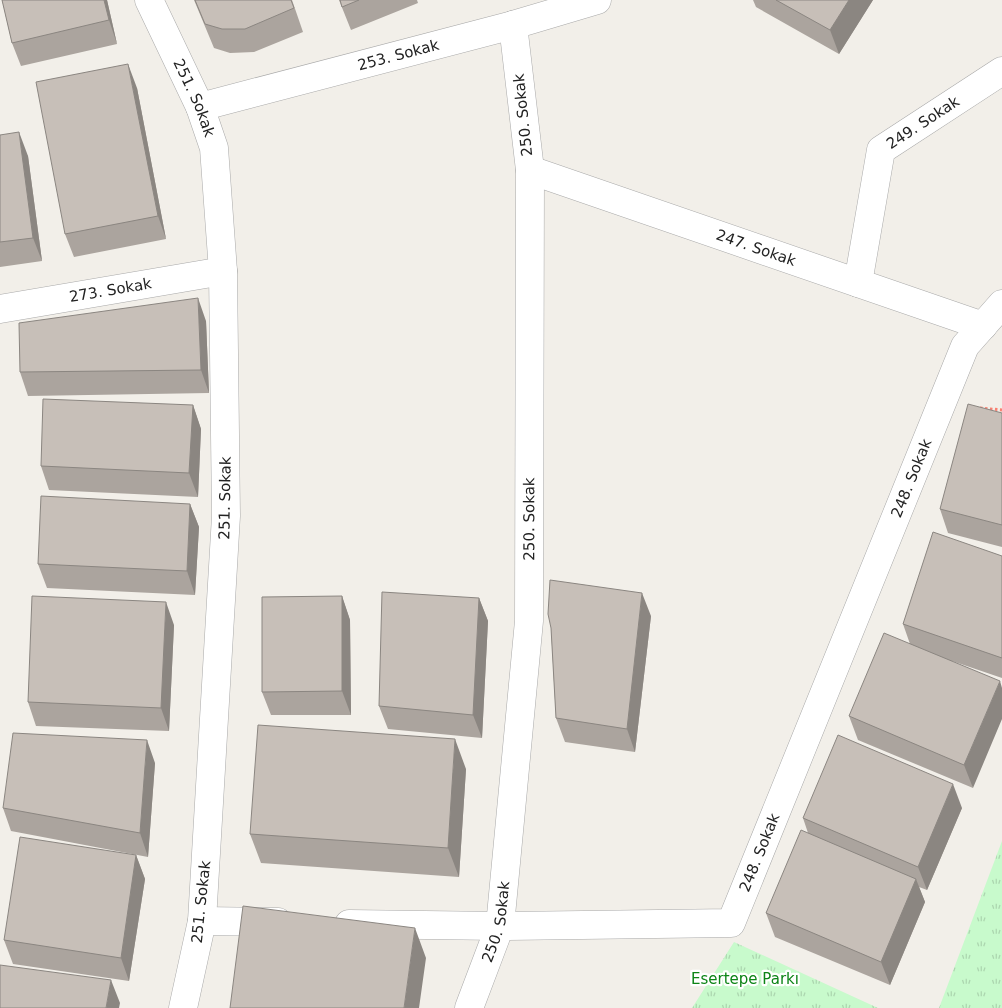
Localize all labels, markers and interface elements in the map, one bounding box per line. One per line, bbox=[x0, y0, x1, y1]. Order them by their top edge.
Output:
street label: 253. Sokak bbox=[356, 36, 441, 74]
street label: 251. Sokak bbox=[169, 56, 219, 140]
street label: 250. Sokak bbox=[510, 72, 536, 157]
street label: 249. Sokak bbox=[883, 92, 963, 153]
street label: 247. Sokak bbox=[714, 226, 799, 270]
street label: 273. Sokak bbox=[68, 274, 153, 306]
street label: 248. Sokak bbox=[887, 436, 935, 520]
street label: 251. Sokak bbox=[215, 456, 235, 540]
street label: 250. Sokak bbox=[520, 477, 538, 561]
street label: 248. Sokak bbox=[736, 810, 784, 895]
street label: 251. Sokak bbox=[188, 859, 214, 944]
street label: 250. Sokak bbox=[478, 880, 513, 965]
park label: Esertepe Parkı bbox=[691, 970, 799, 988]

